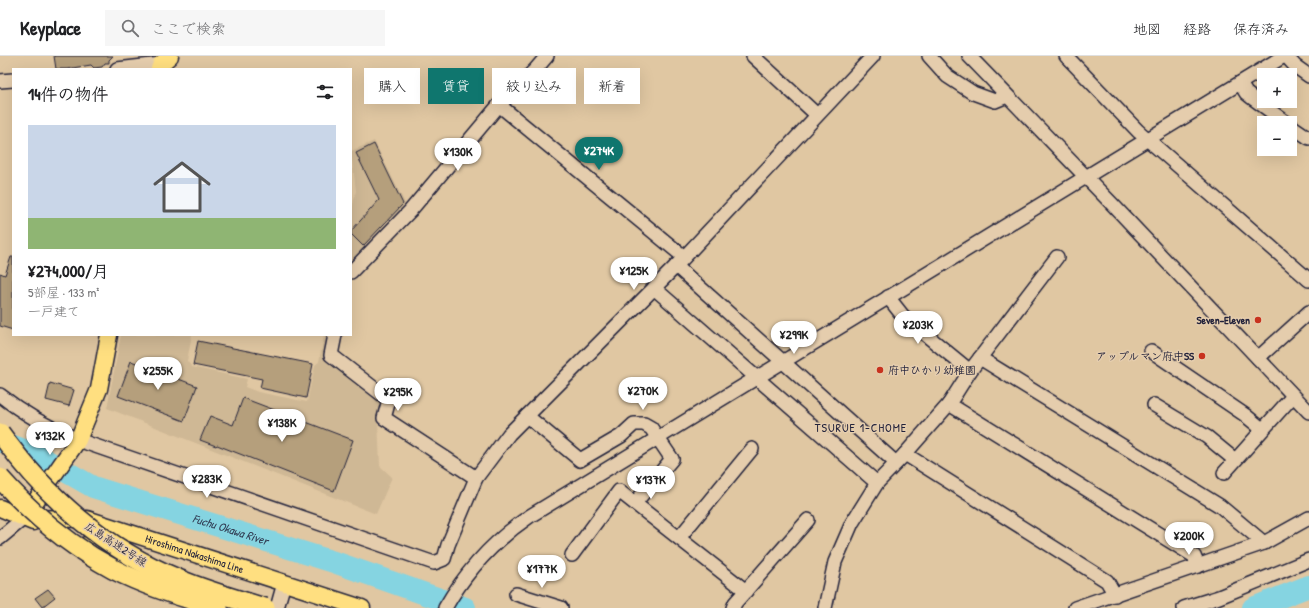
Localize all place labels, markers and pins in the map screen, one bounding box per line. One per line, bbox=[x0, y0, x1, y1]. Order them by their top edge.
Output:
pin: ¥274K bbox=[571, 137, 627, 171]
pin: ¥130K bbox=[430, 138, 486, 172]
pin: ¥125K bbox=[606, 257, 662, 291]
pin: ¥203K bbox=[890, 311, 946, 345]
place label: Seven-Eleven bbox=[1196, 313, 1250, 327]
marker: Seven-Eleven bbox=[1253, 315, 1263, 325]
pin: ¥299K bbox=[766, 321, 822, 355]
place label: アップルマン府中SS bbox=[1096, 349, 1195, 363]
marker: アップルマン府中SS bbox=[1197, 351, 1207, 361]
pin: ¥255K bbox=[130, 357, 186, 391]
place label: 府中ひかり幼稚園 bbox=[888, 363, 976, 377]
marker: 府中ひかり幼稚園 bbox=[875, 365, 885, 375]
pin: ¥270K bbox=[615, 377, 671, 411]
pin: ¥295K bbox=[370, 378, 426, 412]
pin: ¥138K bbox=[254, 409, 310, 443]
pin: ¥132K bbox=[22, 422, 78, 456]
pin: ¥283K bbox=[179, 465, 235, 499]
pin: ¥137K bbox=[623, 466, 679, 500]
pin: ¥200K bbox=[1161, 522, 1217, 556]
pin: ¥177K bbox=[514, 555, 570, 589]

